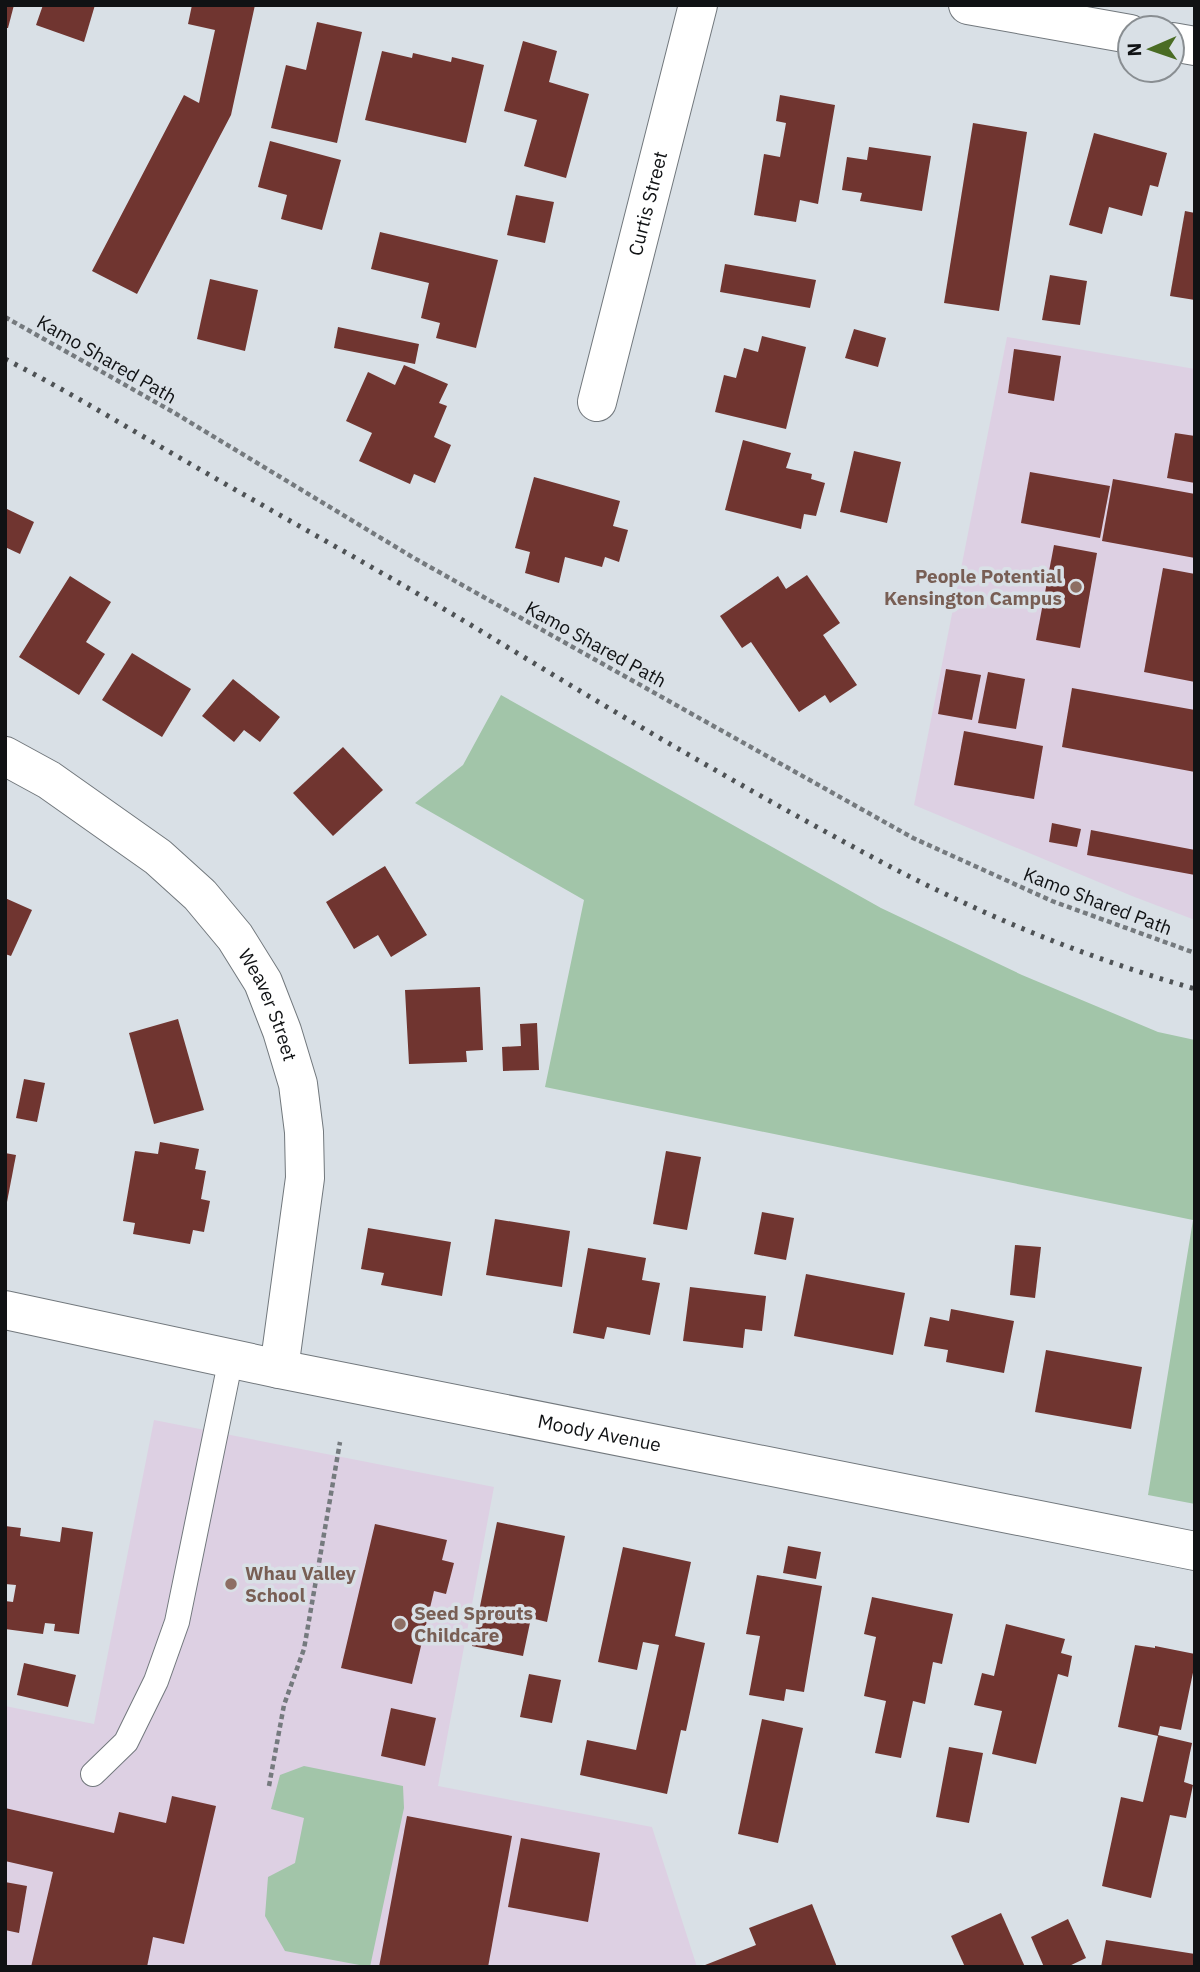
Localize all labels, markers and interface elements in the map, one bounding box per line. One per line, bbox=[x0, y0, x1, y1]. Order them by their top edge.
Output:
north arrow bbox=[1116, 14, 1186, 84]
text: N bbox=[1122, 42, 1146, 57]
street label: Curtis Street bbox=[623, 149, 672, 258]
street label: Kamo Shared Path bbox=[33, 309, 181, 409]
place label: People Potential Kensington Campus bbox=[884, 564, 1062, 610]
marker: People Potential Kensington Campus bbox=[1068, 579, 1084, 595]
street label: Kamo Shared Path bbox=[521, 595, 671, 693]
street label: Kamo Shared Path bbox=[1020, 862, 1176, 940]
street label: Weaver Street bbox=[233, 944, 302, 1064]
street label: Moody Avenue bbox=[536, 1409, 663, 1457]
place label: Whau Valley School bbox=[245, 1561, 357, 1607]
marker: Whau Valley School bbox=[223, 1576, 239, 1592]
place label: Seed Sprouts Childcare bbox=[414, 1601, 533, 1647]
marker: Seed Sprouts Childcare bbox=[392, 1616, 408, 1632]

